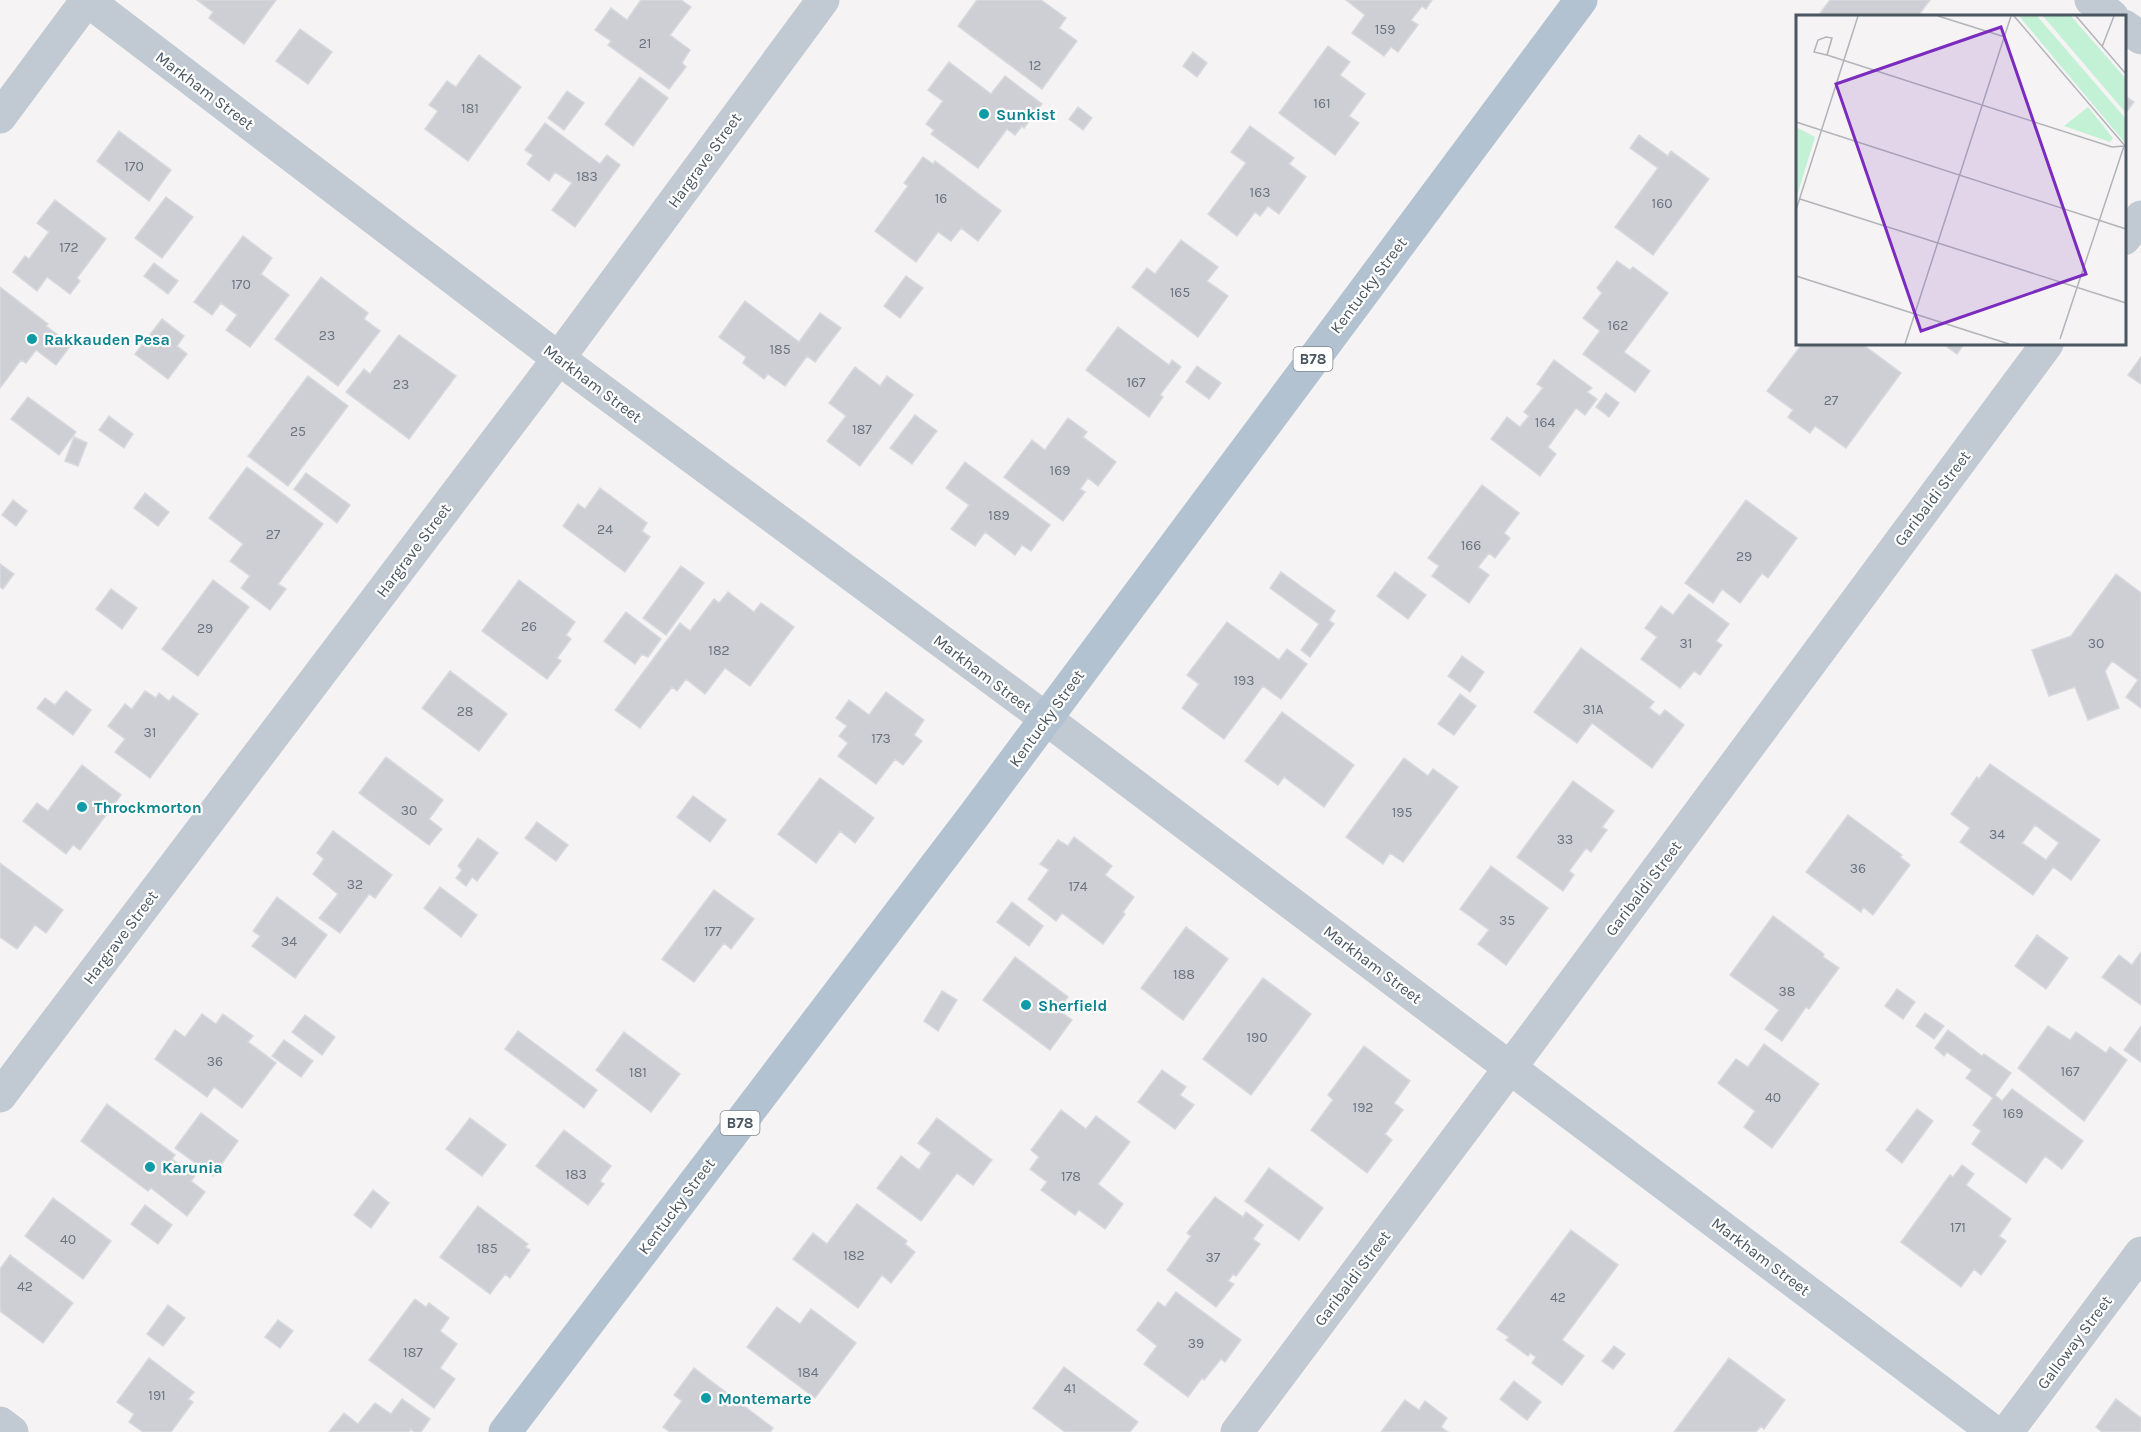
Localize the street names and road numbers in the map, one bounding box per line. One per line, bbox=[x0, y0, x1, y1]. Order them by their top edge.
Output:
street label: Markham Street bbox=[152, 47, 258, 134]
street label: Hargrave Street bbox=[664, 109, 745, 211]
street label: Kentucky Street bbox=[1326, 233, 1411, 337]
street label: Markham Street bbox=[540, 340, 646, 427]
road number: B78 bbox=[1294, 347, 1332, 371]
street label: Garibaldi Street bbox=[1890, 447, 1974, 550]
street label: Hargrave Street bbox=[372, 500, 455, 601]
street label: Markham Street bbox=[930, 630, 1036, 717]
street label: Kentucky Street bbox=[1005, 666, 1088, 771]
street label: Garibaldi Street bbox=[1601, 837, 1685, 940]
street label: Hargrave Street bbox=[79, 887, 162, 988]
street label: Markham Street bbox=[1320, 921, 1426, 1008]
road number: B78 bbox=[720, 1111, 760, 1135]
street label: Kentucky Street bbox=[634, 1154, 719, 1258]
street label: Markham Street bbox=[1708, 1213, 1814, 1300]
street label: Garibaldi Street bbox=[1310, 1227, 1394, 1330]
street label: Galloway Street bbox=[2033, 1292, 2116, 1393]

